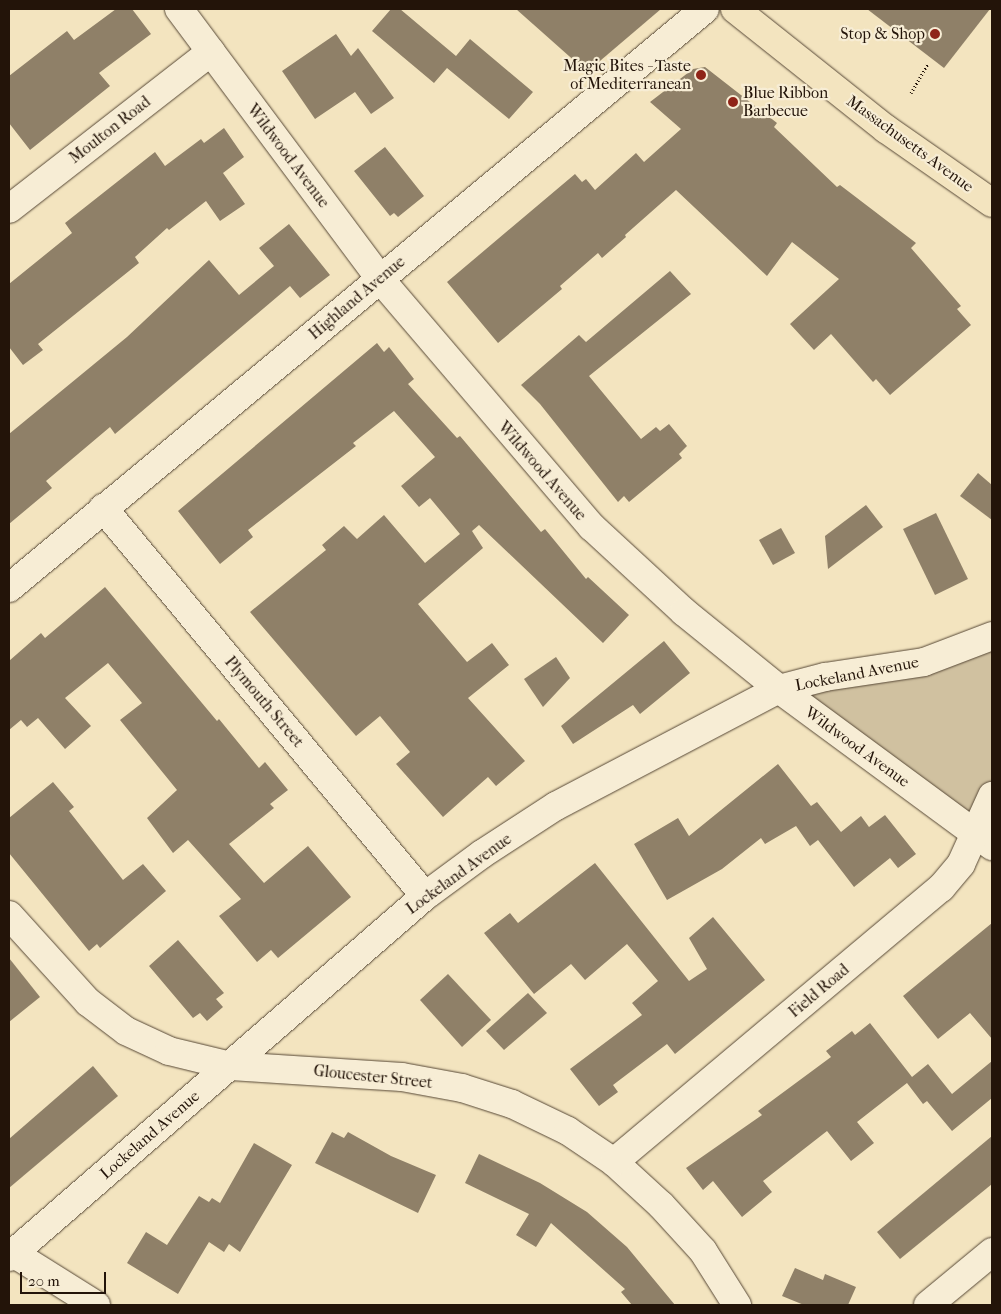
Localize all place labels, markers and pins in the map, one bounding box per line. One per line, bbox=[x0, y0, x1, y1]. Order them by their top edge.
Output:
place label: Stop & Shop bbox=[840, 24, 925, 44]
marker: Stop & Shop bbox=[929, 28, 941, 40]
place label: Magic Bites - Taste of Mediterranean bbox=[563, 56, 691, 94]
marker: Magic Bites - Taste of Mediterranean bbox=[695, 69, 707, 81]
place label: Blue Ribbon Barbecue bbox=[743, 83, 828, 121]
marker: Blue Ribbon Barbecue bbox=[727, 96, 739, 108]

